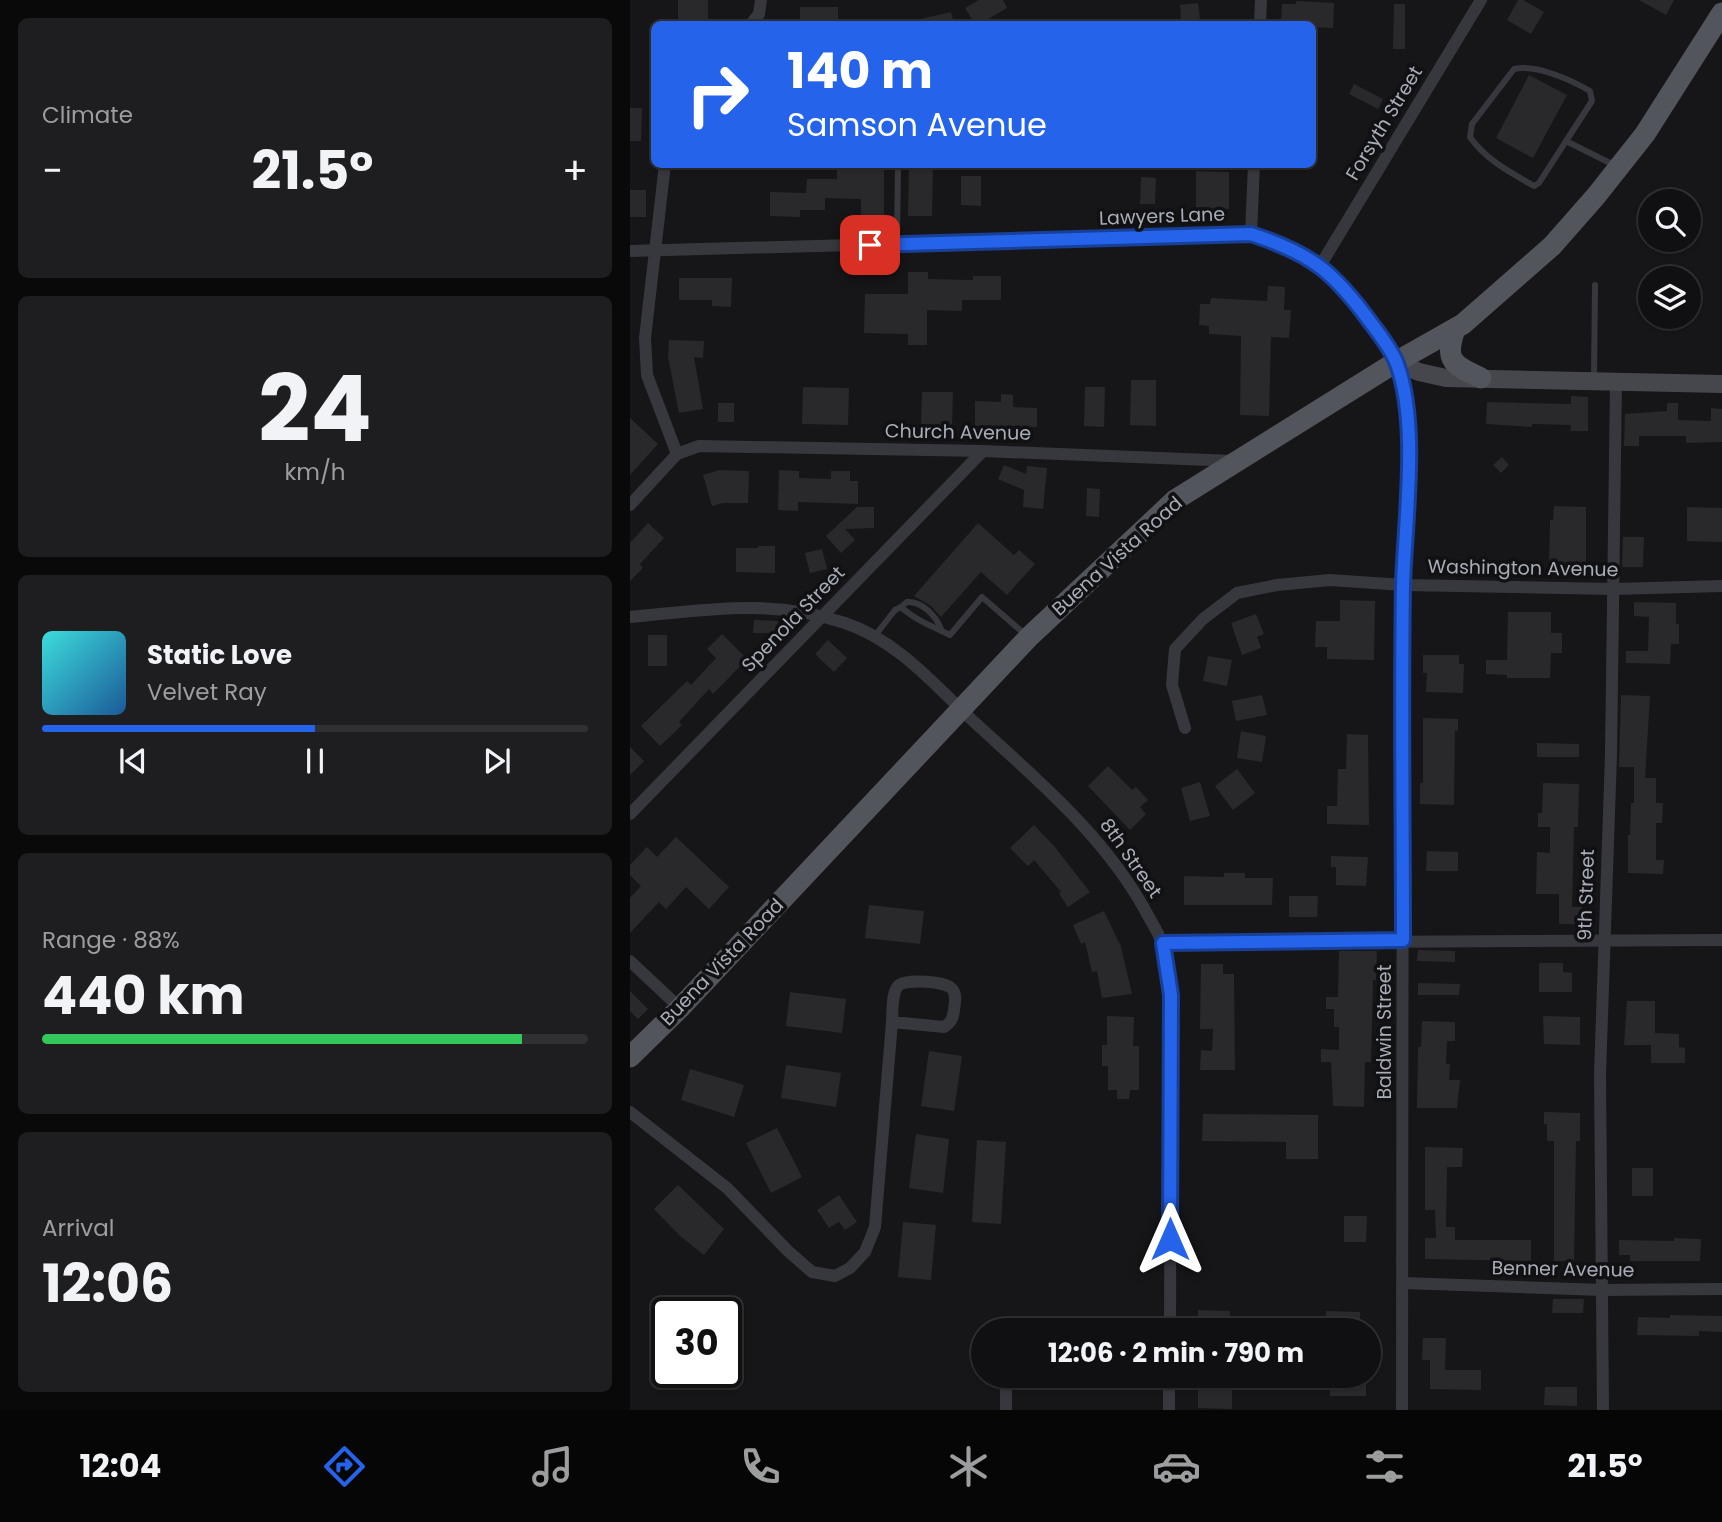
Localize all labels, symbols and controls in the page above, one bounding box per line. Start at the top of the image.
text: 140 m [787,37,933,105]
icon: right [672,49,763,140]
street label: Forsyth Street [1339,61,1429,185]
text: Climate [42,99,133,131]
text: Samson Avenue [787,102,1047,147]
text: 21.5° [252,134,373,207]
text: − [42,144,63,197]
text: + [562,144,588,197]
map controls [1638,189,1701,329]
button: search [1638,189,1701,252]
street label: Lawyers Lane [1098,200,1226,232]
pin [840,215,900,275]
icon: arrive [851,226,889,264]
button: layers [1638,266,1701,329]
text: 24 [258,345,372,473]
street label: Church Avenue [885,417,1031,447]
text: km/h [284,456,346,488]
street label: Buena Vista Road [1046,490,1188,622]
street label: Washington Avenue [1427,553,1619,583]
street label: Spenola Street [735,560,851,678]
text: Static Love [147,637,292,673]
text: Velvet Ray [147,676,267,708]
icon: previous [114,742,152,780]
icon: pause [296,742,334,780]
icon: next [478,742,516,780]
street label: 8th Street [1094,813,1168,903]
street label: 9th Street [1571,849,1601,941]
street label: Buena Vista Road [654,892,790,1032]
text: Range · 88% [42,924,180,956]
text: 440 km [42,959,245,1032]
street label: Baldwin Street [1371,964,1398,1100]
position arrow [1133,1202,1207,1276]
text: Arrival [42,1212,114,1244]
text: 12:06 [42,1247,173,1320]
street label: Benner Avenue [1491,1254,1635,1284]
speed limit sign: 30 [651,1297,742,1388]
text: 12:06 · 2 min · 790 m [1048,1335,1304,1371]
icon: directions [320,1442,369,1491]
icon: music [528,1442,577,1491]
icon: phone [736,1442,785,1491]
icon: climate [944,1442,993,1491]
icon: car [1152,1442,1201,1491]
icon: filters [1360,1442,1409,1491]
text: 12:04 [79,1443,161,1488]
text: 21.5° [1568,1443,1643,1488]

